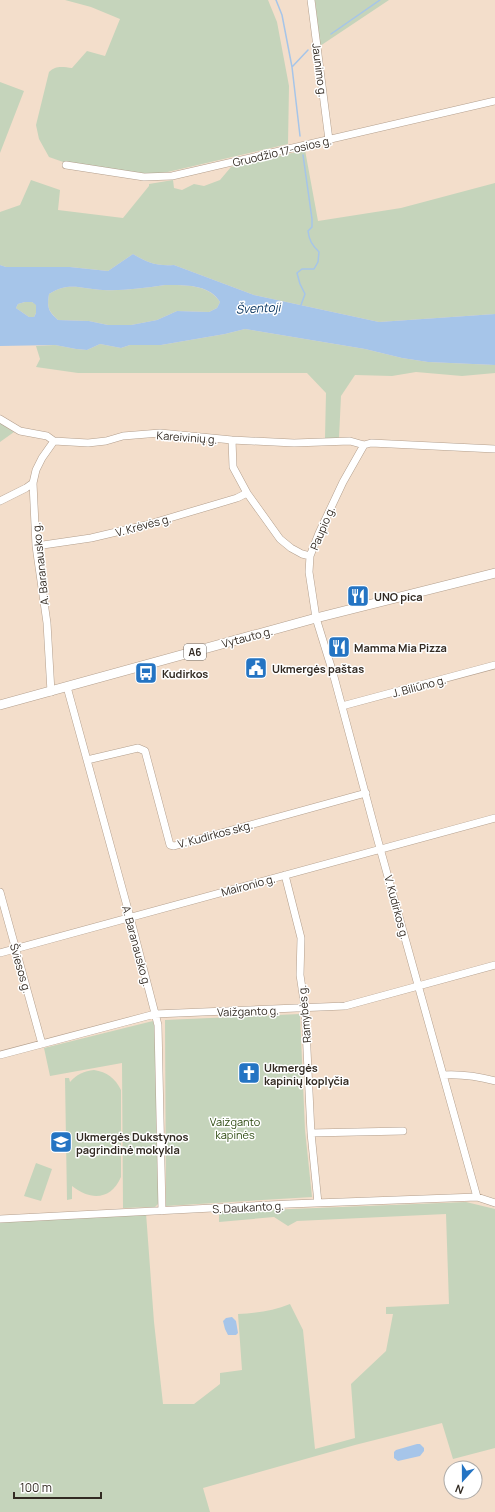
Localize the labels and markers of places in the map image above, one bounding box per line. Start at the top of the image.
restaurant icon: UNO pica [345,583,371,609]
place label: UNO pica [374,589,423,604]
restaurant icon: Mamma Mia Pizza [326,634,352,660]
place label: Mamma Mia Pizza [354,640,447,655]
public building icon: Ukmergės paštas [243,655,269,681]
bus stop icon: Kudirkos [133,660,159,686]
place label: Ukmergės paštas [272,661,364,676]
place label: Kudirkos [162,666,208,681]
church icon: Ukmergės kapinių koplyčia [236,1060,262,1086]
place label: Ukmergės kapinių koplyčia [264,1060,349,1088]
school or university icon: Ukmergės Dukstynos pagrindinė mokykla [48,1129,74,1155]
place label: Ukmergės Dukstynos pagrindinė mokykla [76,1129,189,1157]

